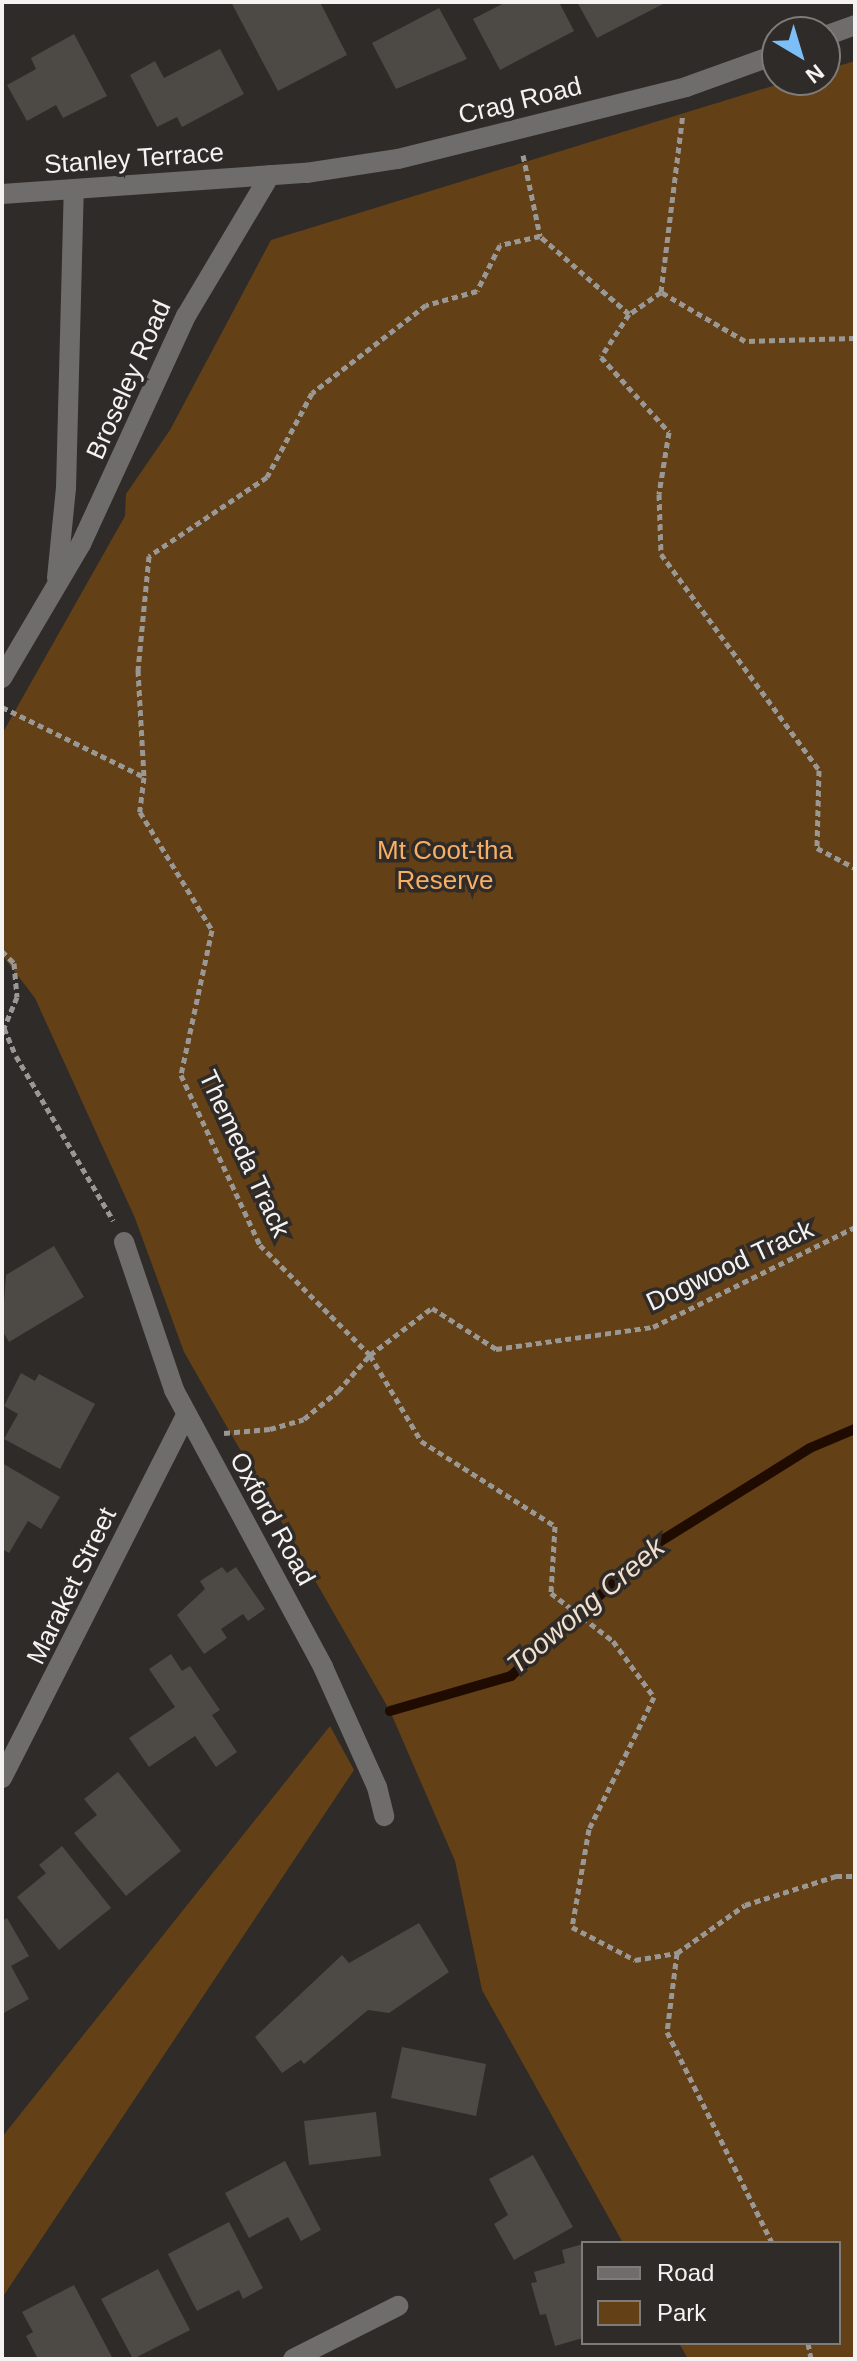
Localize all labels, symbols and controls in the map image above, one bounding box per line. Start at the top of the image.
north arrow [761,16,841,96]
text: N [801,59,829,88]
street label: Crag Road [455,71,585,131]
street label: Stanley Terrace [43,137,225,181]
street label: Broseley Road [80,296,178,464]
park label: Mt Coot-tha Reserve [377,835,513,896]
street label: Themeda Track [192,1065,296,1243]
street label: Dogwood Track [641,1214,819,1318]
street label: Oxford Road [223,1447,321,1591]
street label: Maraket Street [21,1503,123,1669]
water label: Toowong Creek [500,1530,672,1682]
legend [581,2241,841,2345]
text: Road [657,2259,714,2286]
text: Park [657,2299,706,2326]

